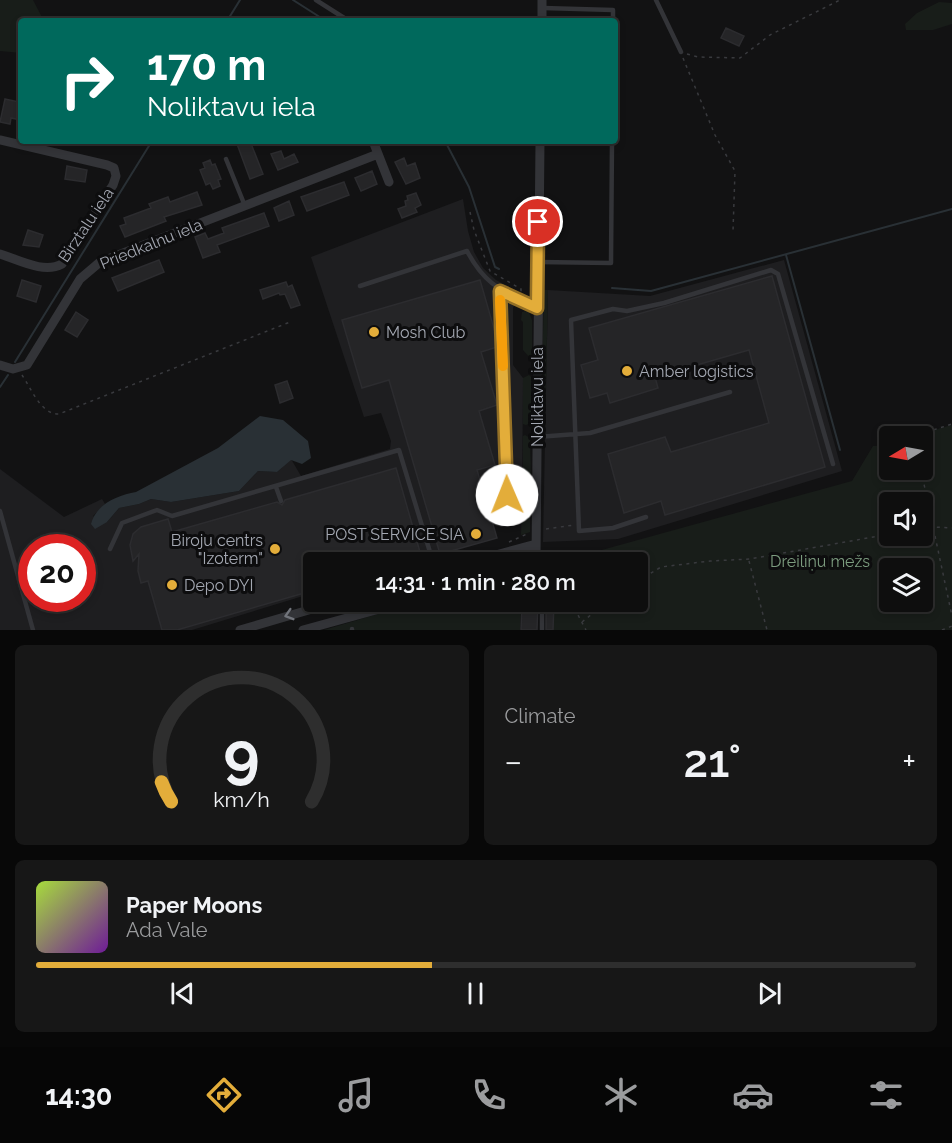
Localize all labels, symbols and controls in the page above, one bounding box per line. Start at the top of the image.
text: 170 m [147,41,266,90]
icon: right [48,42,126,120]
text: Noliktavu iela [147,91,316,122]
street label: Birztalu iela [54,184,118,266]
pin [512,196,563,247]
icon: arrive [521,205,554,238]
street label: Priedkalnu iela [97,215,205,273]
place label: Mosh Club [386,323,465,342]
marker: Mosh Club [367,325,381,339]
street label: Noliktavu iela [528,347,547,447]
place label: Amber logistics [639,362,754,381]
marker: Amber logistics [620,364,634,378]
north arrow [879,426,933,480]
map controls [879,426,933,612]
position arrow [475,463,539,527]
button: sound [879,492,933,546]
place label: POST SERVICE SIA [325,525,464,544]
marker: POST SERVICE SIA [469,527,483,541]
place label: Biroju centrs "Izoterm" [171,531,263,568]
speed limit sign: 20 [18,534,96,612]
marker: Biroju centrs "Izoterm" [268,542,282,556]
park label: Dreiliņu mežs [770,552,870,571]
button: layers [879,558,933,612]
text: 14:31 · 1 min · 280 m [375,569,576,595]
place label: Depo DYI [184,576,253,595]
marker: Depo DYI [165,578,179,592]
one-way arrow [284,608,294,620]
text: Climate [505,704,576,728]
text: 9 [223,717,260,791]
text: 21° [684,735,741,788]
text: − [505,742,522,781]
text: + [902,742,916,781]
text: km/h [213,787,270,812]
text: Paper Moons [126,892,262,918]
text: Ada Vale [126,918,208,942]
icon: previous [166,977,199,1010]
icon: pause [459,977,492,1010]
icon: next [753,977,786,1010]
icon: directions [203,1074,245,1116]
icon: music [335,1074,377,1116]
icon: phone [468,1074,510,1116]
icon: climate [600,1074,642,1116]
icon: car [732,1074,774,1116]
icon: filters [865,1074,907,1116]
text: 14:30 [45,1080,112,1111]

